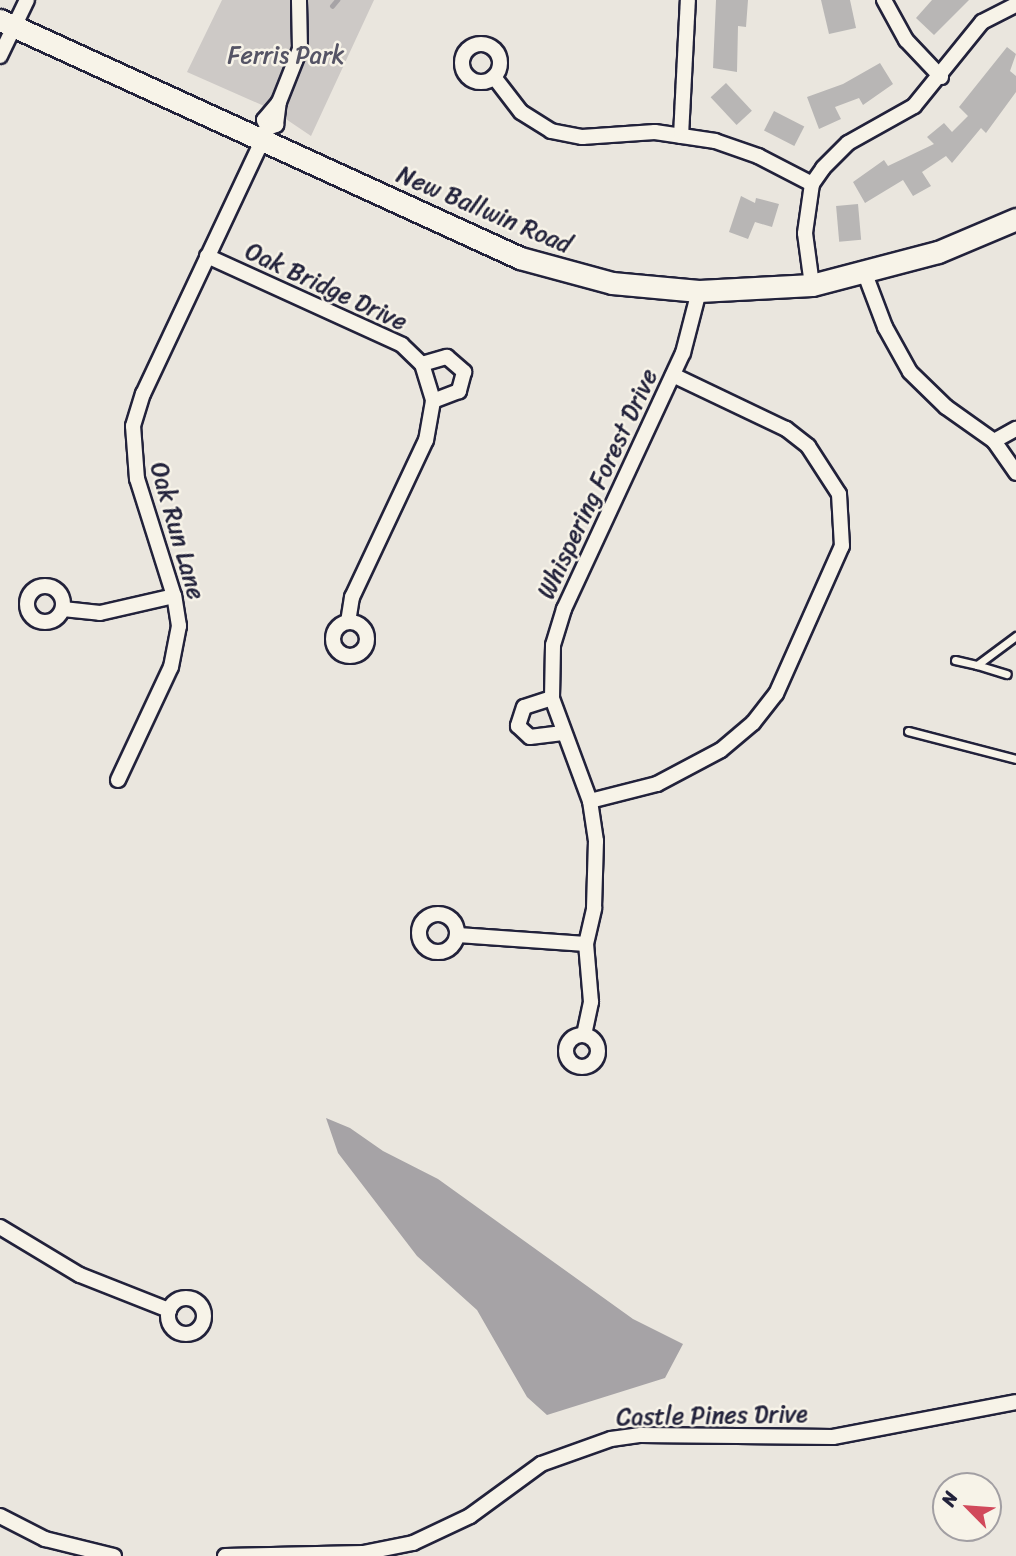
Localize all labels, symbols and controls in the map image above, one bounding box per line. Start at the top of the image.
park label: Ferris Park [228,42,344,70]
street label: New Ballwin Road [393,160,575,260]
street label: Oak Bridge Drive [240,237,412,337]
street label: Whispering Forest Drive [532,365,664,603]
street label: Oak Run Lane [144,459,210,603]
street label: Castle Pines Drive [616,1400,808,1432]
north arrow [932,1472,1002,1542]
text: N [932,1486,967,1512]

